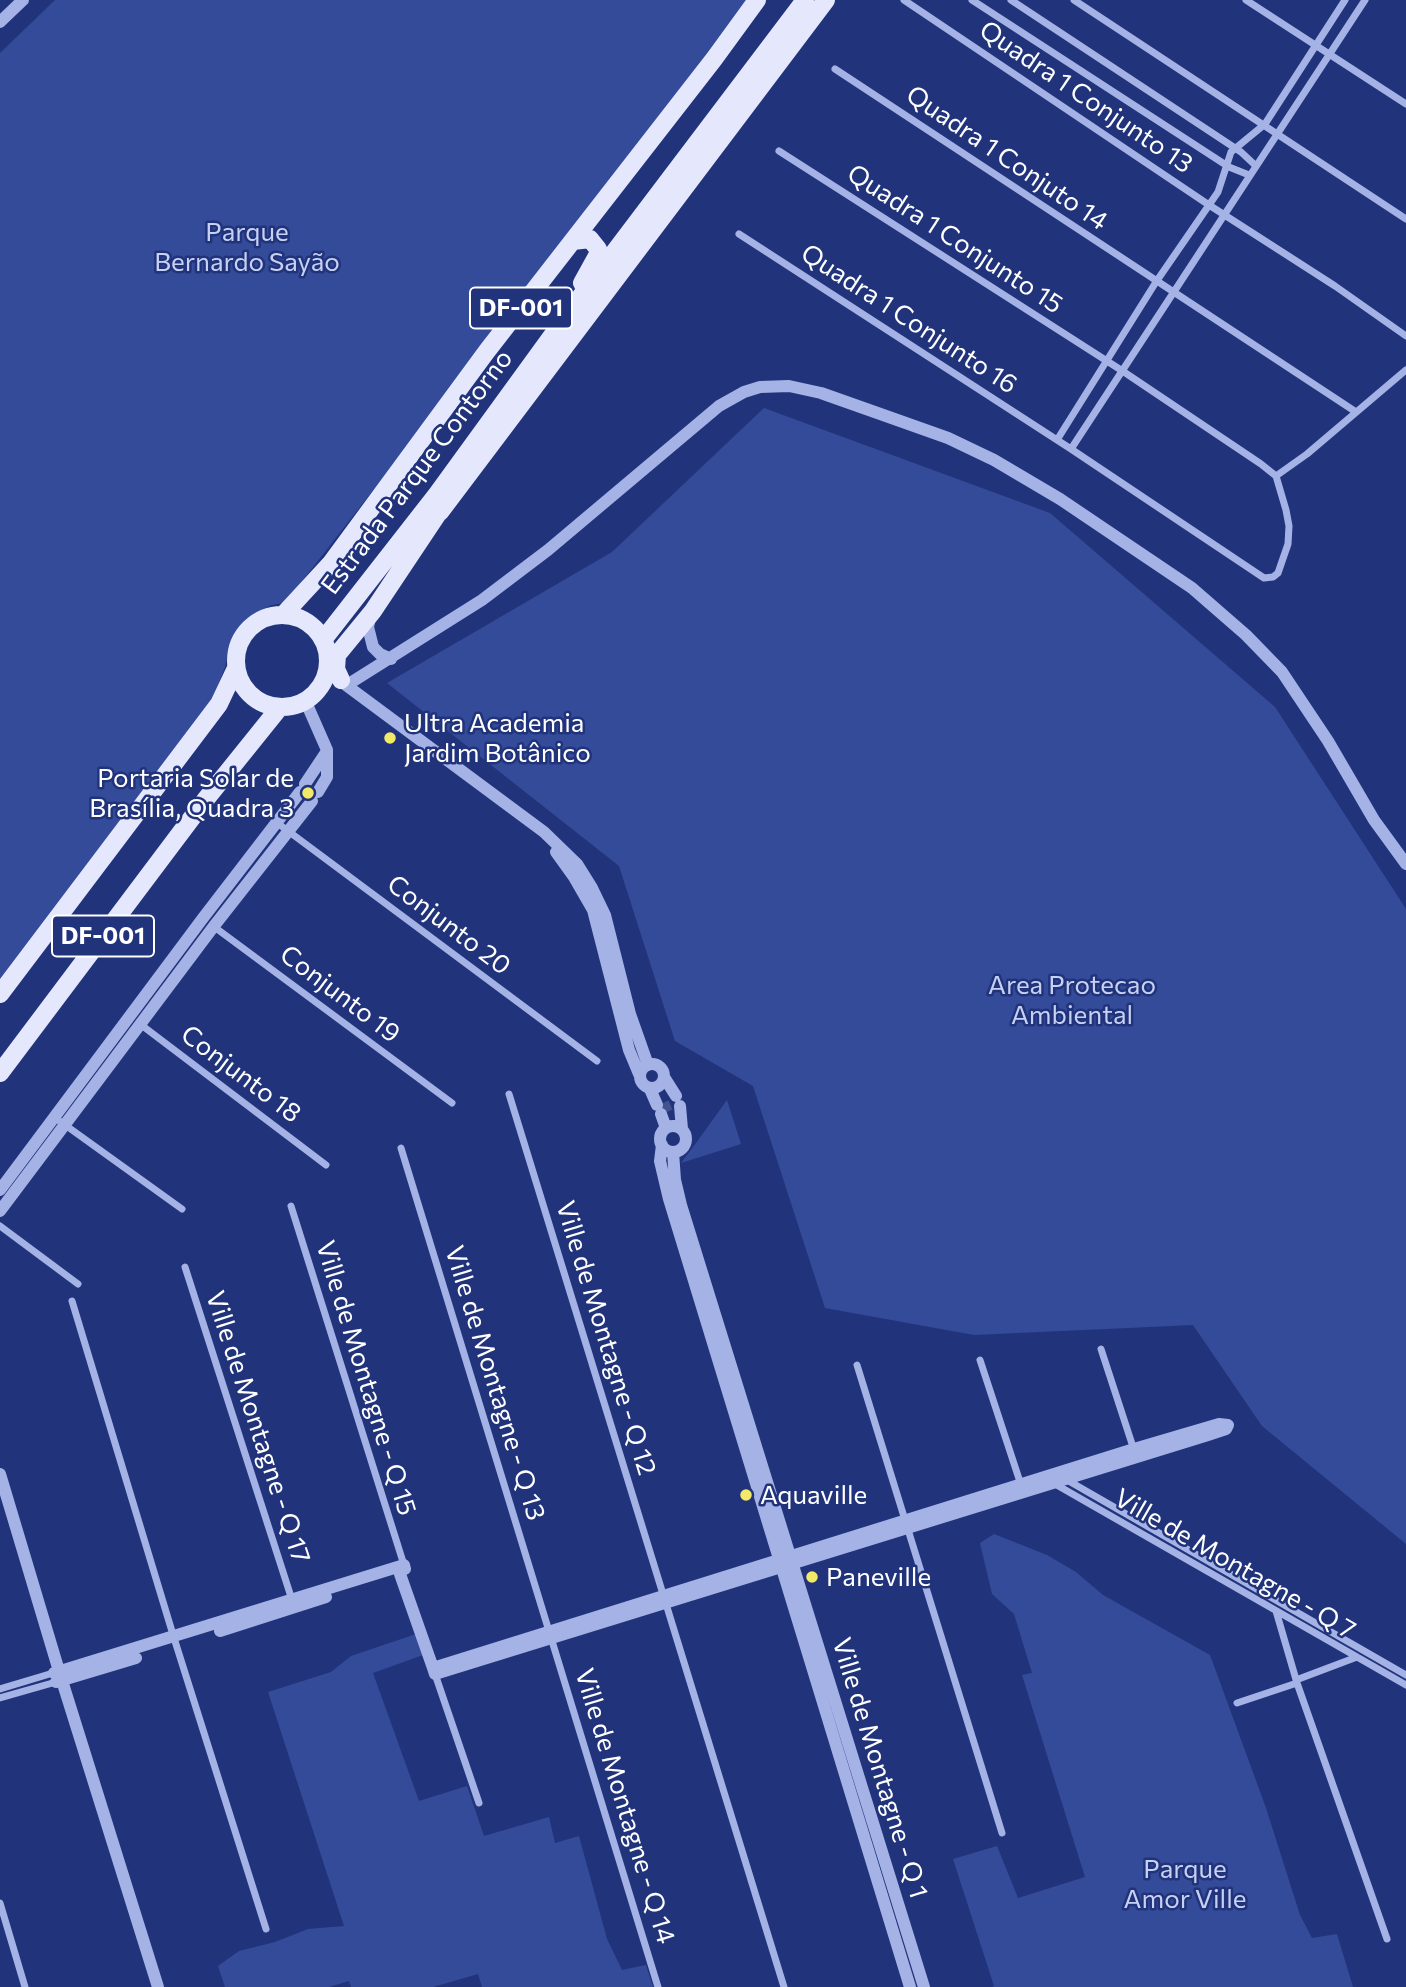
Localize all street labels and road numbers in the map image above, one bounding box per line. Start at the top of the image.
street label: Quadra 1 Conjunto 13 [973,14,1199,180]
street label: Quadra 1 Conjuto 14 [900,79,1114,237]
street label: Quadra 1 Conjunto 15 [841,158,1069,320]
street label: Quadra 1 Conjunto 16 [795,237,1023,401]
road number: DF-001 [470,288,572,328]
street label: Estrada Parque Contorno [315,343,519,601]
street label: Conjunto 20 [381,868,517,982]
road number: DF-001 [52,916,154,956]
street label: Conjunto 19 [274,939,406,1049]
street label: Conjunto 18 [175,1019,307,1129]
street label: Ville de Montagne - Q 12 [549,1197,663,1479]
street label: Ville de Montagne - Q 15 [309,1237,423,1519]
street label: Ville de Montagne - Q 13 [438,1242,552,1524]
street label: Ville de Montagne - Q 17 [199,1287,317,1567]
street label: Ville de Montagne - Q 7 [1109,1482,1361,1646]
street label: Ville de Montagne - Q 1 [826,1634,934,1902]
street label: Ville de Montagne - Q 14 [568,1665,682,1947]

